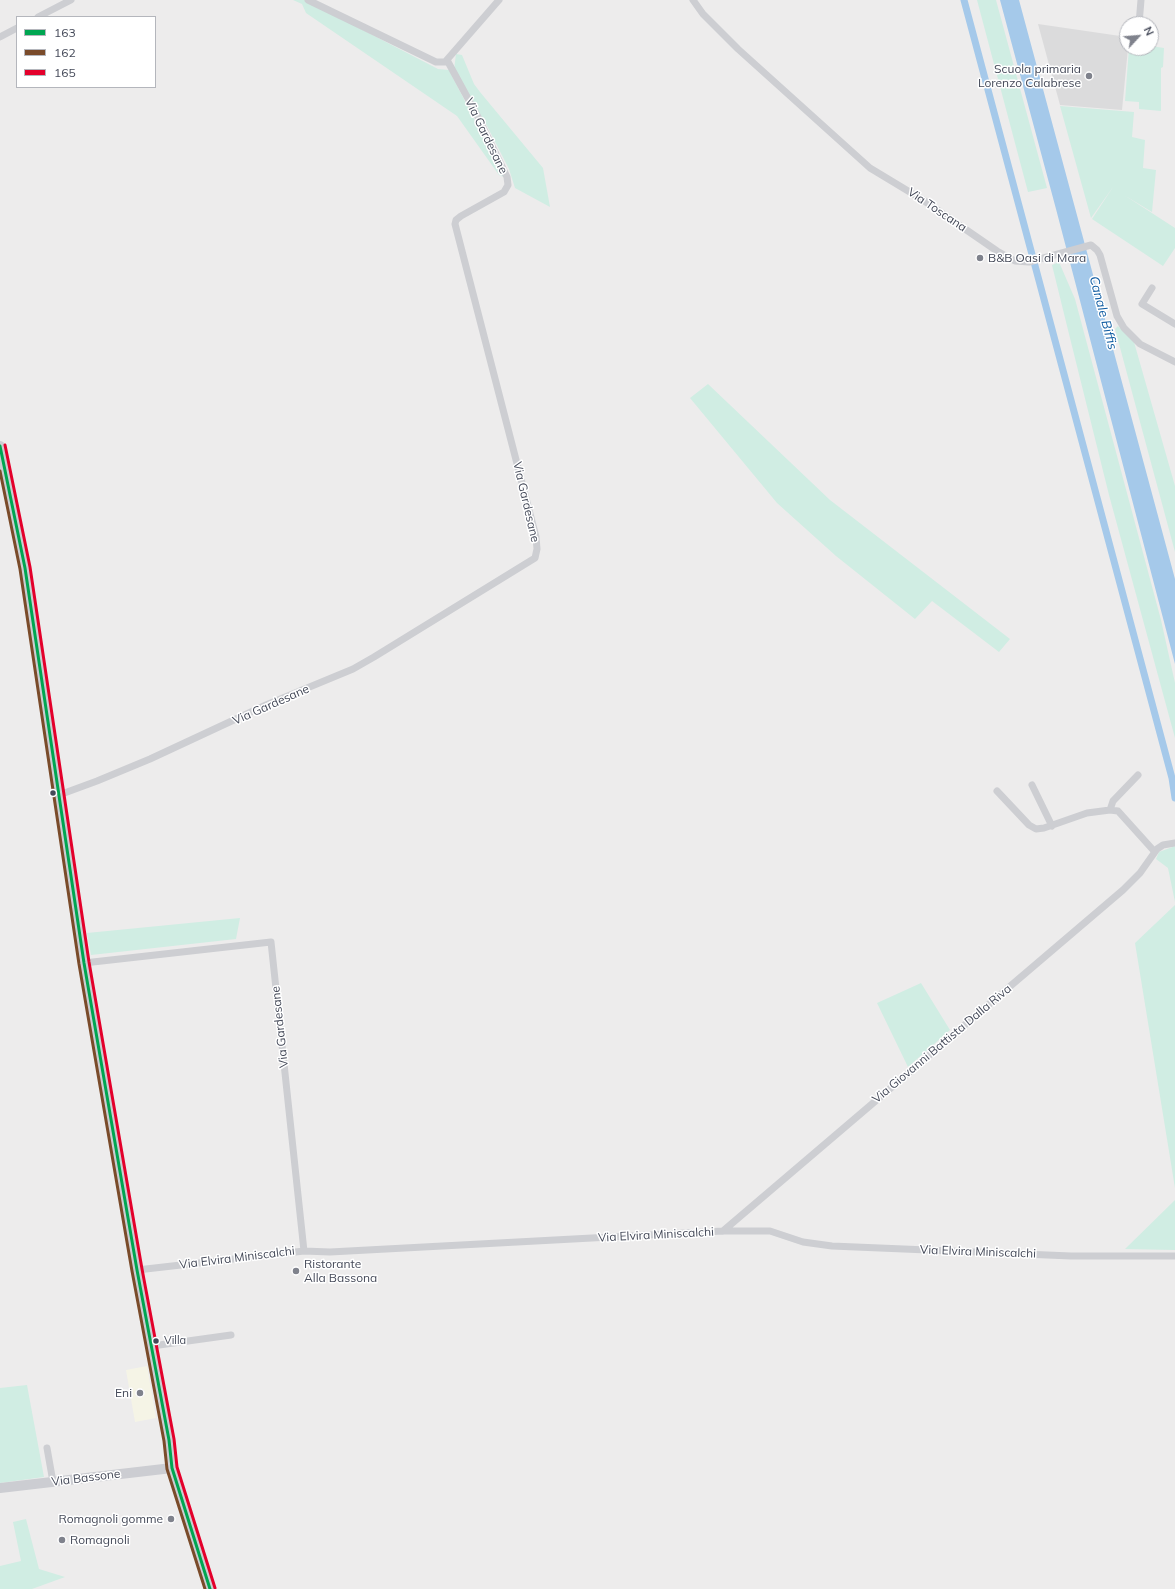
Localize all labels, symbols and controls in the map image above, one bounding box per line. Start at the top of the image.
legend [16,16,156,88]
north arrow [1119,16,1159,56]
text: N [1141,24,1157,38]
text: 163 [54,25,76,40]
text: 162 [54,45,76,60]
place label: Scuola primaria Lorenzo Calabrese [978,62,1081,90]
text: 165 [54,65,76,80]
marker: Scuola primaria Lorenzo Calabrese [1084,71,1094,81]
street label: Via Gardesane [461,96,511,176]
street label: Via Toscana [905,185,969,235]
place label: B&B Oasi di Mara [988,251,1086,265]
marker: B&B Oasi di Mara [975,253,985,263]
water label: Canale Biffis [1086,275,1120,351]
street label: Via Gardesane [510,460,542,544]
street label: Via Gardesane [230,682,312,728]
unlabelled marker [48,788,58,798]
street label: Via Giovanni Battista Dalla Riva [870,982,1014,1106]
street label: Via Gardesane [269,985,291,1069]
street label: Via Elvira Miniscalchi [598,1225,714,1245]
street label: Via Elvira Miniscalchi [920,1243,1036,1261]
street label: Via Elvira Miniscalchi [179,1244,295,1272]
place label: Ristorante Alla Bassona [304,1257,377,1285]
marker: Ristorante Alla Bassona [291,1266,301,1276]
place label: Villa [164,1334,186,1348]
marker: Villa [151,1336,161,1346]
place label: Eni [115,1386,132,1400]
marker: Eni [135,1388,145,1398]
street label: Via Bassone [51,1467,121,1489]
place label: Romagnoli gomme [59,1512,163,1526]
marker: Romagnoli gomme [166,1514,176,1524]
place label: Romagnoli [70,1533,130,1547]
marker: Romagnoli [57,1535,67,1545]

